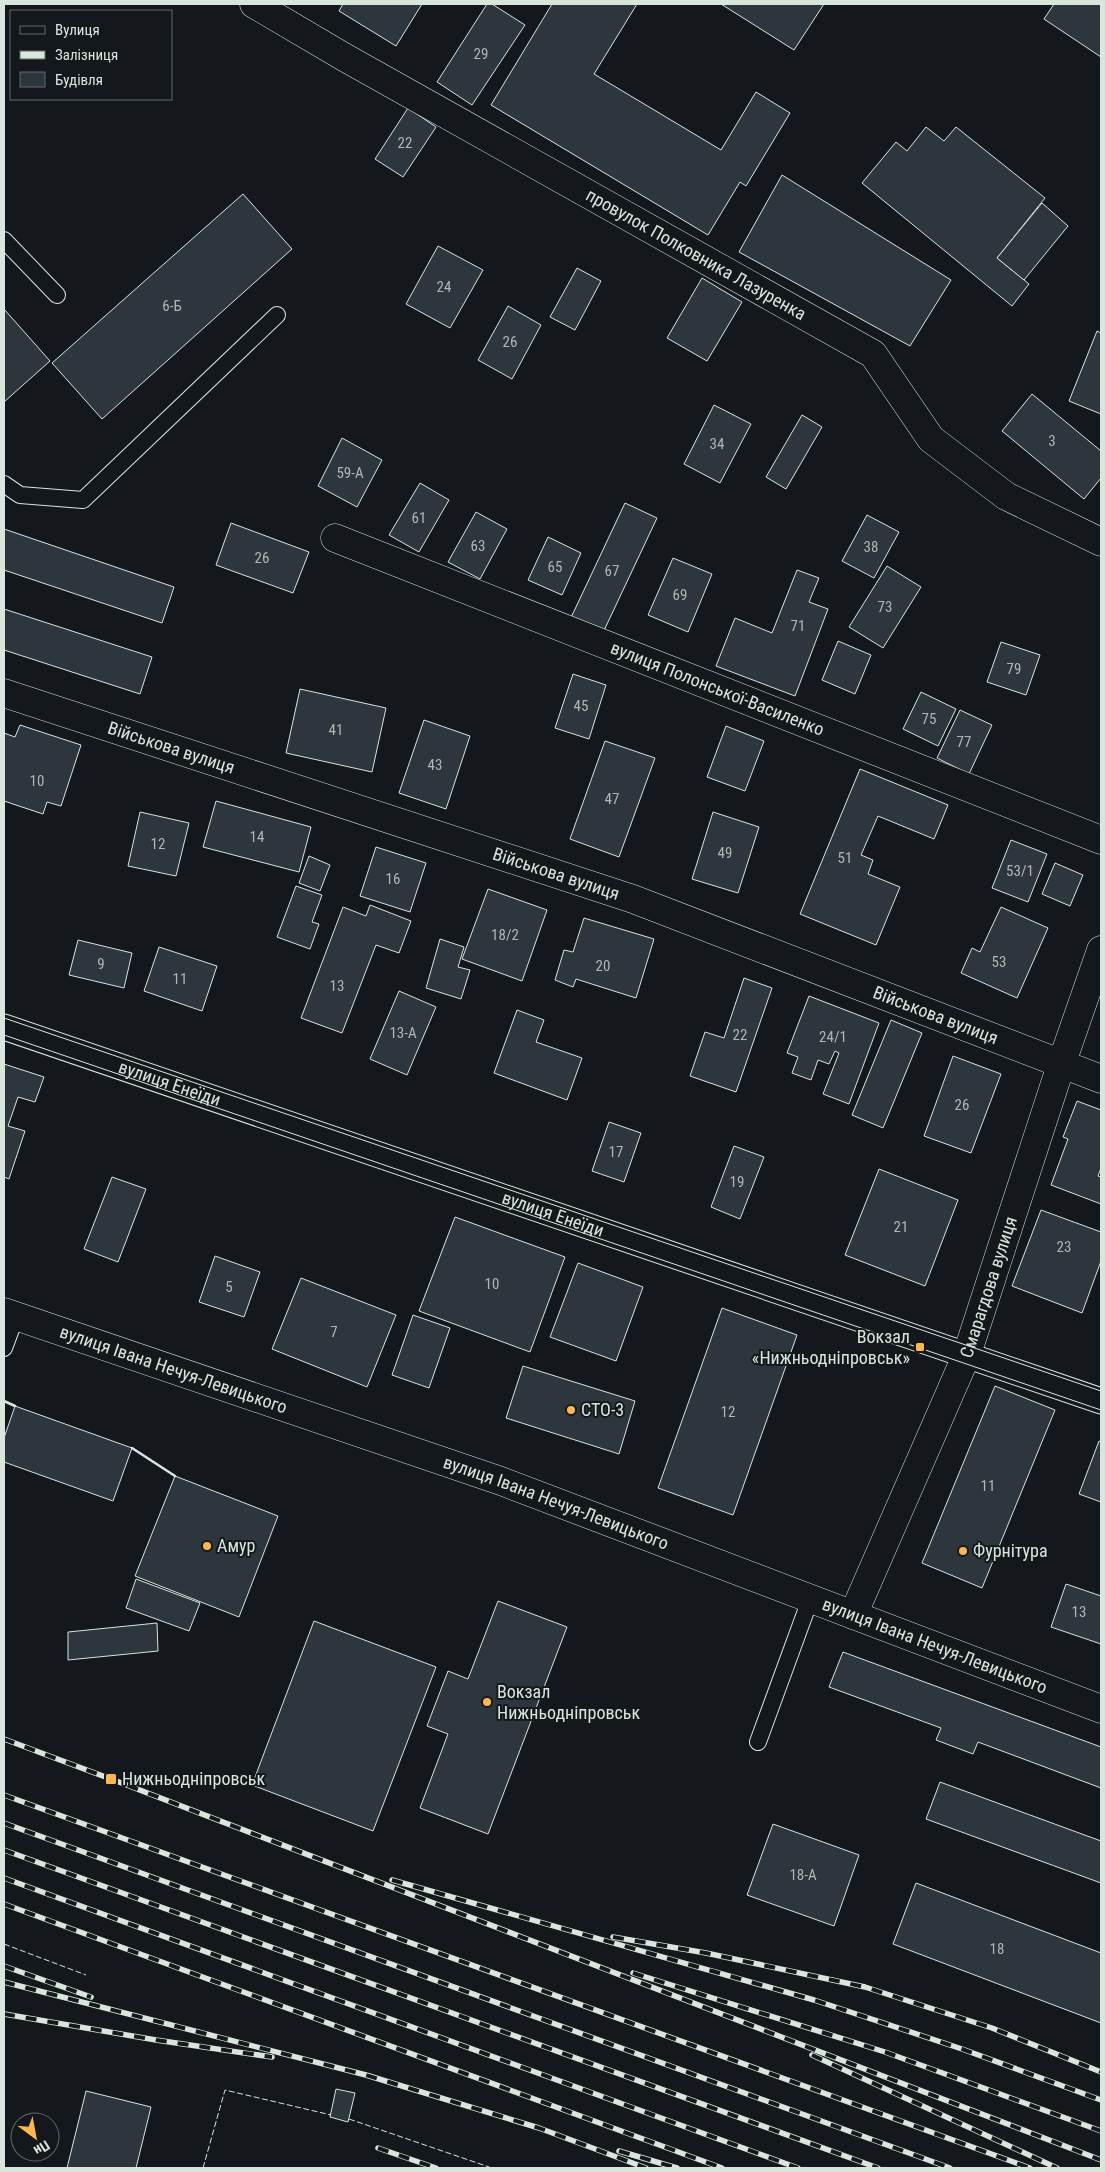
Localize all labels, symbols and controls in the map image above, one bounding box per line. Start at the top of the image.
legend [10,10,172,100]
text: Вулиця [55,21,100,39]
house number: 29 [474,45,488,63]
text: Залізниця [55,46,118,64]
text: Будівля [55,71,103,89]
house number: 22 [398,134,412,152]
street label: провулок Полковника Лазуренка [582,184,810,324]
house number: 24 [437,278,451,296]
house number: 6-Б [162,297,182,315]
house number: 26 [503,333,517,351]
house number: 3 [1048,432,1056,450]
house number: 34 [710,435,724,453]
house number: 59-А [336,464,364,482]
house number: 61 [412,509,426,527]
house number: 63 [471,537,485,555]
house number: 38 [864,538,878,556]
house number: 26 [255,549,269,567]
house number: 65 [548,558,562,576]
house number: 67 [605,562,619,580]
house number: 69 [673,586,687,604]
house number: 73 [878,598,892,616]
house number: 71 [791,617,805,635]
street label: вулиця Полонської-Василенко [608,637,827,740]
house number: 79 [1007,660,1021,678]
house number: 45 [574,697,588,715]
house number: 75 [922,710,936,728]
street label: Військова вулиця [105,717,237,778]
house number: 41 [329,721,343,739]
house number: 77 [957,733,971,751]
house number: 43 [428,756,442,774]
house number: 10 [30,772,44,790]
house number: 47 [605,790,619,808]
house number: 14 [250,828,264,846]
house number: 12 [151,835,165,853]
street label: Військова вулиця [490,843,622,904]
house number: 49 [718,844,732,862]
house number: 51 [838,849,852,867]
house number: 53/1 [1006,862,1034,880]
house number: 16 [386,870,400,888]
house number: 18/2 [491,926,519,944]
house number: 53 [992,953,1006,971]
house number: 9 [97,955,105,973]
house number: 20 [596,957,610,975]
house number: 11 [173,970,187,988]
house number: 13 [330,977,344,995]
street label: Військова вулиця [870,981,1001,1048]
house number: 13-А [389,1024,417,1042]
house number: 22 [733,1026,747,1044]
house number: 24/1 [819,1028,847,1046]
street label: вулиця Енеїди [116,1056,224,1110]
house number: 26 [955,1096,969,1114]
house number: 17 [609,1143,623,1161]
house number: 19 [730,1173,744,1191]
street label: вулиця Енеїди [499,1187,607,1241]
street label: Смарагдова вулиця [955,1214,1021,1360]
house number: 21 [894,1218,908,1236]
house number: 23 [1057,1238,1071,1256]
house number: 10 [485,1275,499,1293]
house number: 5 [225,1278,233,1296]
street label: вулиця Івана Нечуя-Левицького [57,1321,290,1418]
house number: 7 [330,1323,338,1341]
place label: Вокзал «Нижньодніпровськ» [752,1326,910,1368]
marker: Вокзал «Нижньодніпровськ» [914,1341,926,1353]
place label: СТО-3 [581,1399,624,1420]
house number: 12 [721,1403,735,1421]
marker: СТО-3 [565,1404,577,1416]
street label: вулиця Івана Нечуя-Левицького [441,1451,672,1554]
house number: 11 [981,1477,995,1495]
place label: Амур [217,1535,256,1556]
marker: Амур [201,1540,213,1552]
place label: Фурнітура [973,1540,1048,1561]
marker: Фурнітура [957,1545,969,1557]
street label: вулиця Івана Нечуя-Левицького [820,1593,1050,1698]
house number: 13 [1072,1603,1086,1621]
place label: Вокзал Нижньодніпровськ [497,1681,640,1723]
marker: Вокзал Нижньодніпровськ [481,1696,493,1708]
place label: Нижньодніпровськ [122,1768,265,1789]
marker: Нижньодніпровськ [104,1772,118,1786]
house number: 18-А [789,1866,817,1884]
house number: 18 [990,1940,1004,1958]
north arrow [10,2112,60,2162]
text: Пн [31,2137,53,2159]

